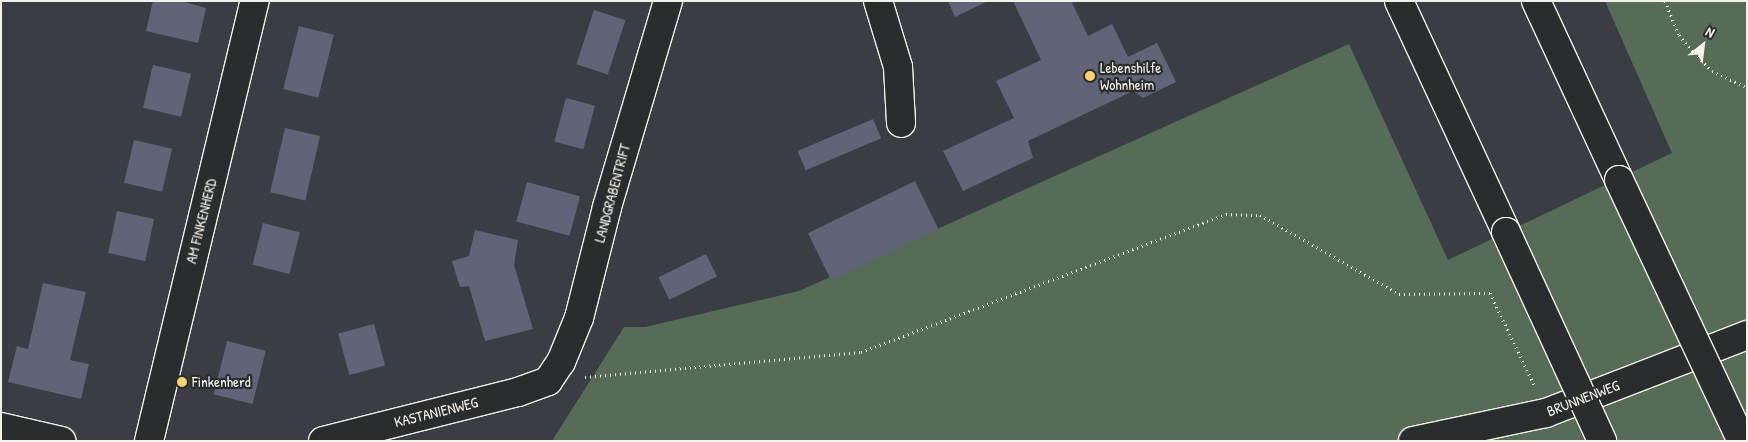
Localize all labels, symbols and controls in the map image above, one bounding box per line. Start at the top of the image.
north arrow [1678,20,1728,70]
text: N [1703,21,1718,42]
place label: Lebenshilfe Wohnheim [1100,58,1161,93]
marker: Lebenshilfe Wohnheim [1084,70,1096,82]
street label: LANDGRABENTRIFT [590,142,634,244]
street label: AM FINKENHERD [182,177,220,265]
place label: Finkenherd [192,373,251,391]
marker: Finkenherd [176,376,188,388]
street label: BRUNNENWEG [1544,376,1622,420]
street label: KASTANIENWEG [392,393,480,431]

